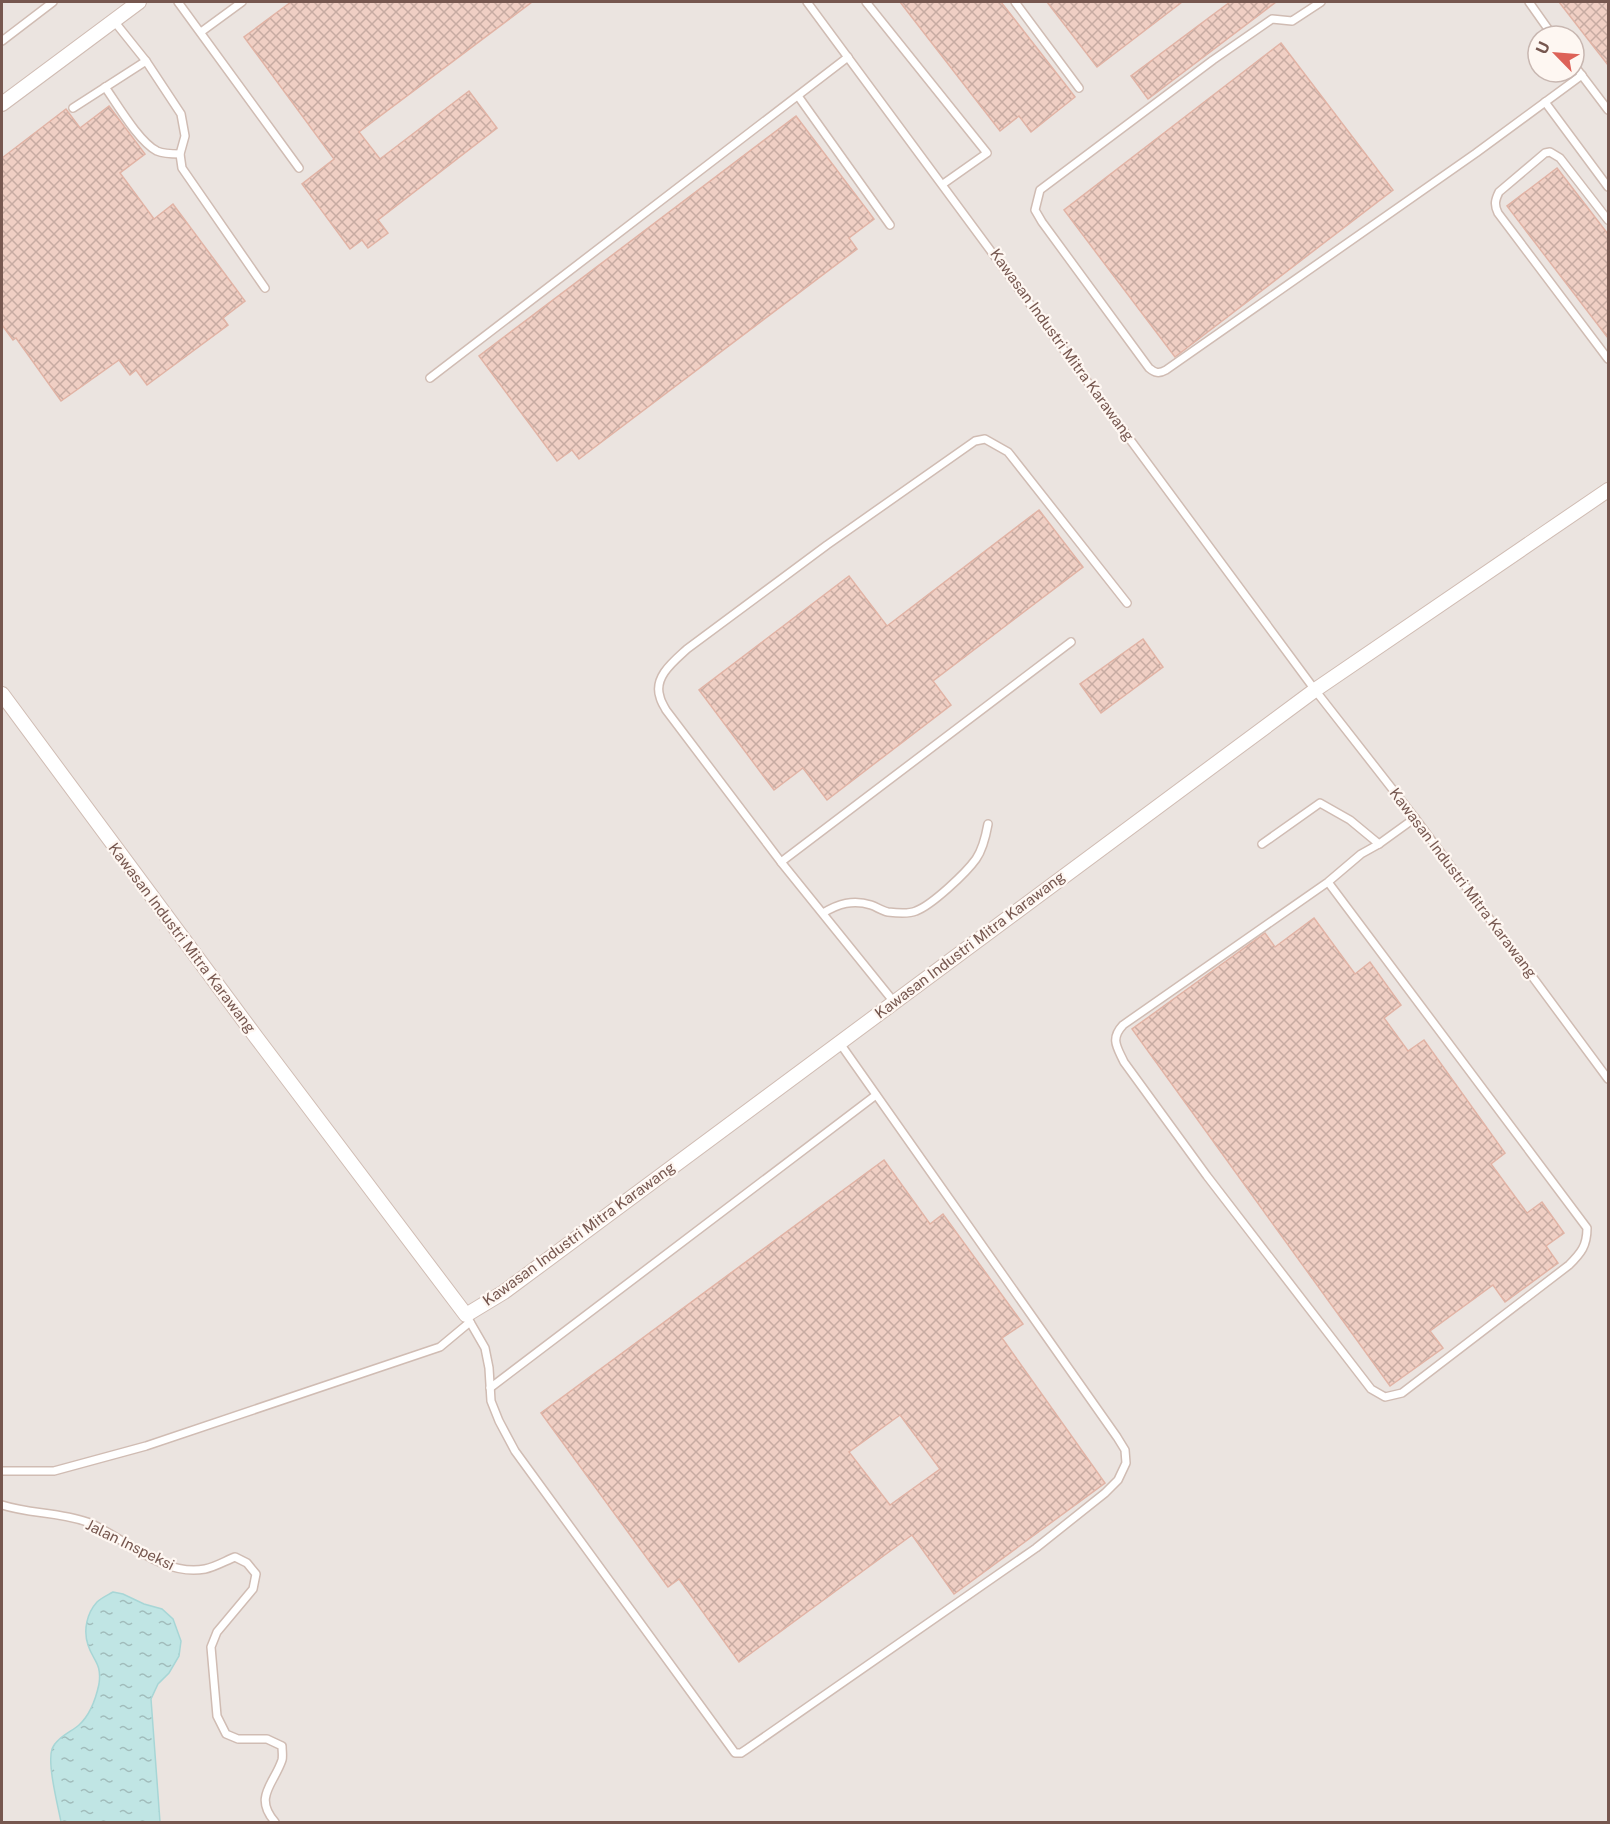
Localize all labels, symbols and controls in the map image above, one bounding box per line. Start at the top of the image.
north arrow [1526,24,1586,84]
text: U [1532,39,1554,57]
street label: Kawasan Industri Mitra Karawang [987,245,1138,444]
street label: Kawasan Industri Mitra Karawang [1386,784,1540,981]
street label: Kawasan Industri Mitra Karawang [105,839,259,1036]
street label: Kawasan Industri Mitra Karawang [871,868,1068,1022]
street label: Kawasan Industri Mitra Karawang [479,1158,678,1309]
street label: Jalan Inspeksi [83,1516,177,1573]

